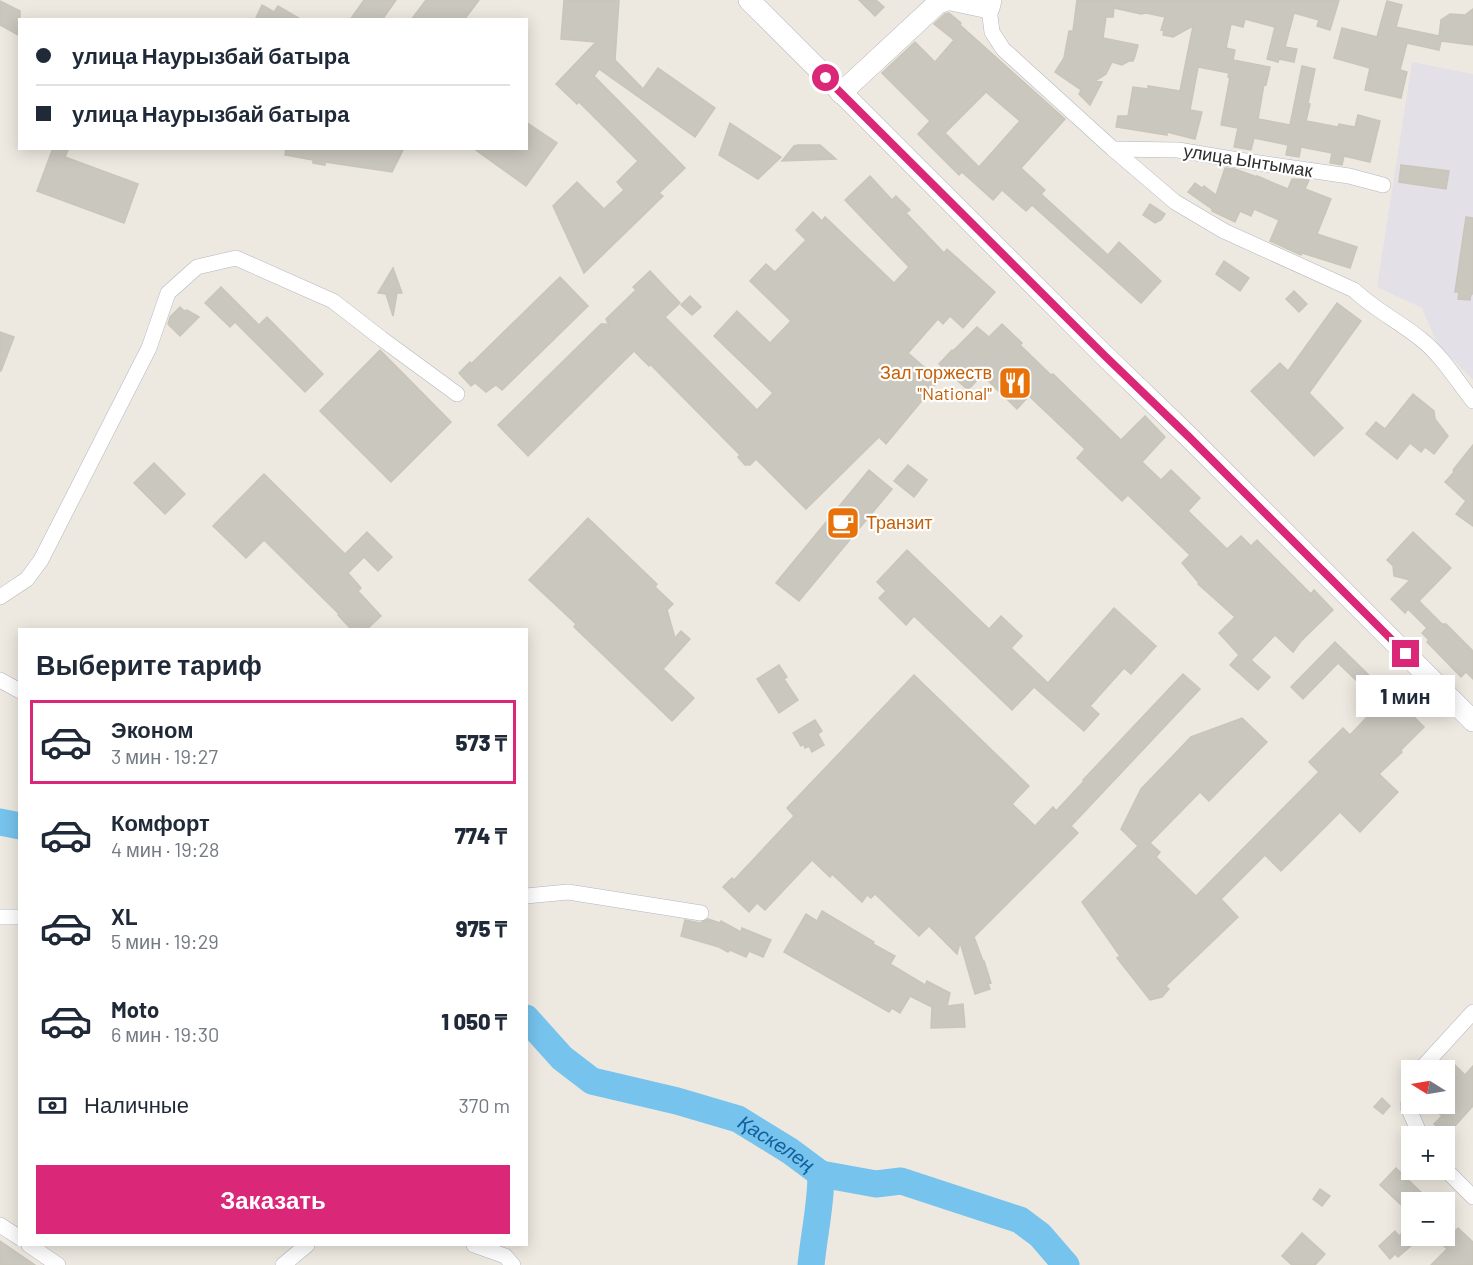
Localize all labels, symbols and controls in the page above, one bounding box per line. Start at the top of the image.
text: улица Наурызбай батыра [72,42,349,68]
route start [812,64,839,91]
text: улица Наурызбай батыра [72,100,349,126]
street label: улица Ынтымак [1182,139,1314,181]
place label: Зал торжеств "National" [880,361,992,404]
restaurant icon: Зал торжеств "National" [997,365,1033,401]
cafe icon: Транзит [825,505,861,541]
place label: Транзит [866,511,933,533]
route end [1392,640,1419,667]
text: Выберите тариф [36,648,262,680]
callout: 1 мин [1356,675,1456,717]
text: 1 мин [1380,684,1431,708]
icon: car [39,715,93,769]
text: Эконом [111,716,194,742]
text: 573 ₸ [455,729,507,755]
text: 3 мин · 19:27 [111,744,218,768]
icon: car [39,808,93,862]
text: Комфорт [111,809,210,835]
text: 774 ₸ [455,822,507,848]
text: 4 мин · 19:28 [111,837,220,861]
icon: car [39,901,93,955]
text: XL [111,903,137,929]
text: 975 ₸ [456,915,507,941]
text: 5 мин · 19:29 [111,929,219,953]
icon: car [39,994,93,1048]
text: Moto [111,996,159,1022]
text: 1 050 ₸ [441,1008,507,1034]
text: 6 мин · 19:30 [111,1022,219,1046]
north arrow [1401,1060,1455,1114]
map controls [1401,1060,1455,1246]
icon: cash [36,1089,69,1122]
text: Наличные [84,1091,189,1117]
text: 370 m [458,1093,510,1117]
water label: Қаскелең [734,1109,820,1176]
button: + [1401,1126,1455,1180]
button: Заказать [36,1165,510,1234]
button: − [1401,1192,1455,1246]

